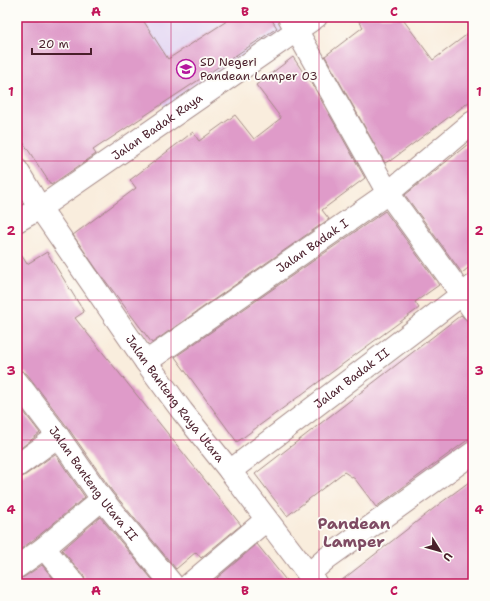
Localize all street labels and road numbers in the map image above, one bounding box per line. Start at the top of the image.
street label: Jalan Badak Raya [109,90,206,164]
street label: Jalan Badak I [273,215,352,276]
street label: Jalan Banteng Raya Utara [122,332,228,466]
street label: Jalan Badak II [311,344,393,412]
street label: Jalan Banteng Utara II [45,423,141,544]

